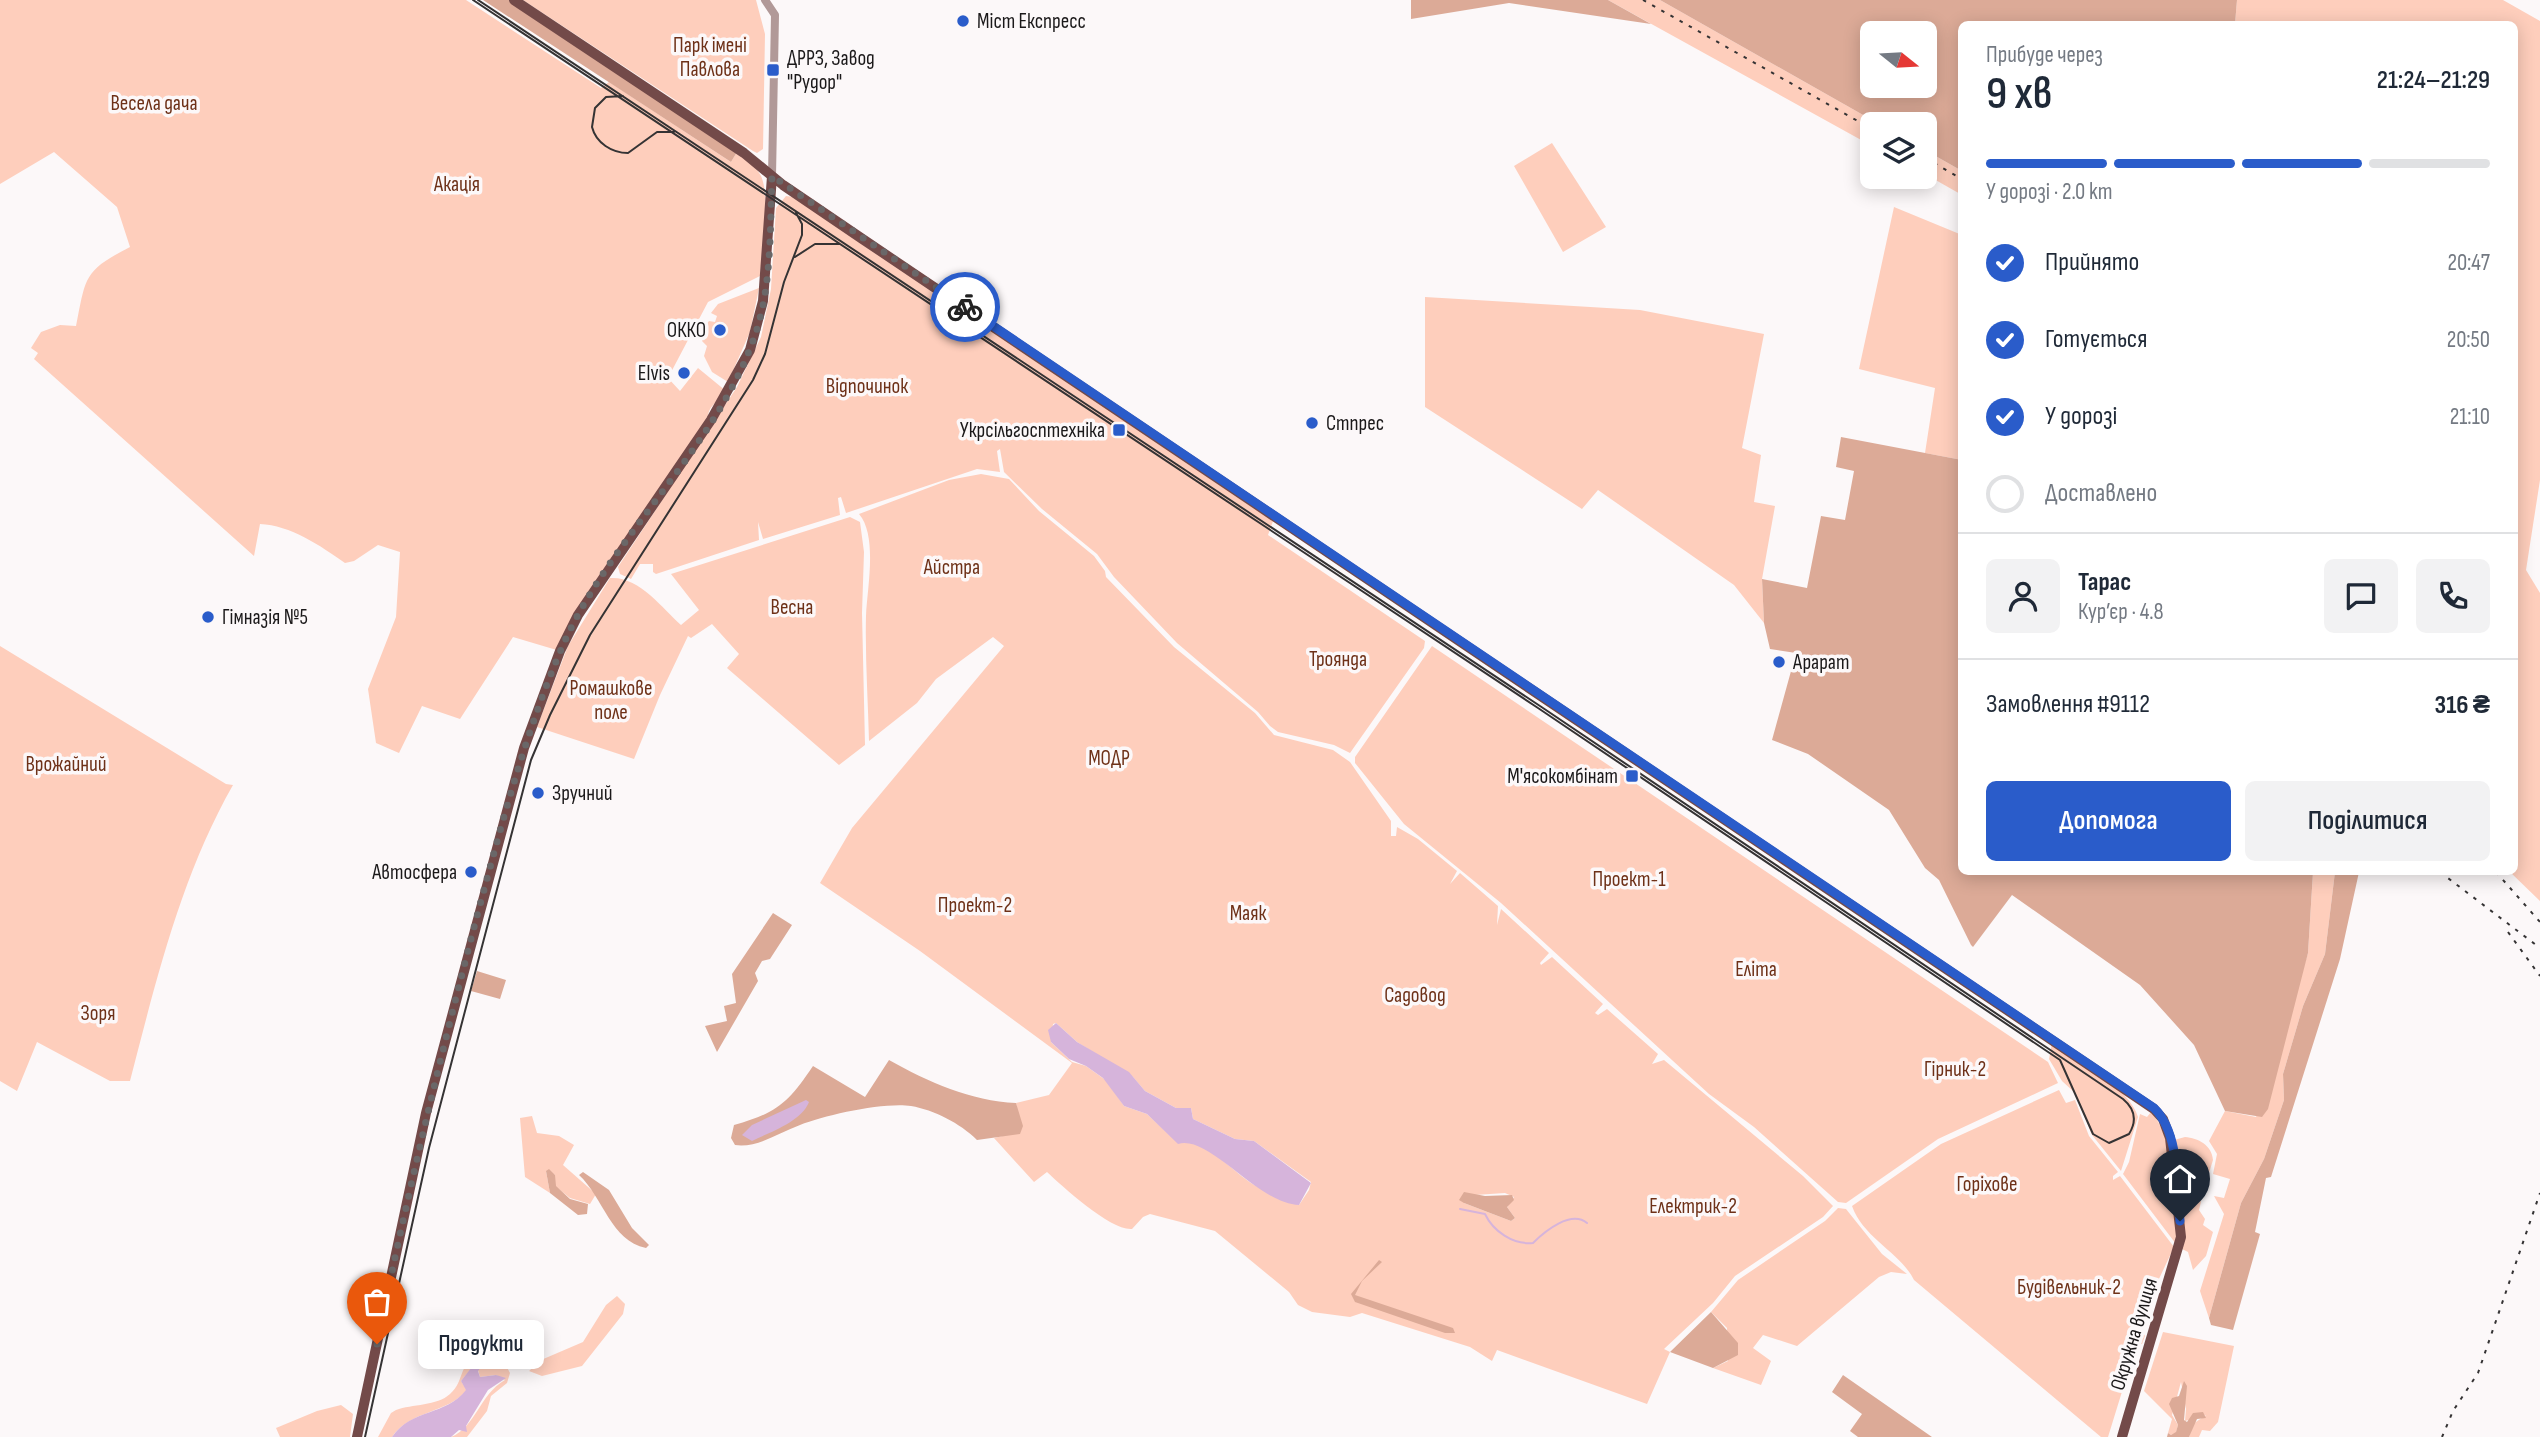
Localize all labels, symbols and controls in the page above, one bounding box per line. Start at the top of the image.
place label: Міст Експресс [977,9,1086,34]
marker: Міст Експресс [955,13,971,29]
north arrow [1860,21,1937,98]
map controls [1860,21,1937,189]
park label: Парк імені Павлова [673,33,747,82]
text: Прибуде через [1986,41,2103,69]
place label: ДРРЗ, Завод "Рудор" [787,46,875,95]
marker: ДРРЗ, Завод "Рудор" [765,62,781,78]
text: 21:24–21:29 [2377,65,2490,96]
text: 9 хв [1986,67,2052,122]
park label: Весела дача [111,91,197,116]
button: layers [1860,112,1937,189]
park label: Акація [433,172,480,197]
text: У дорозі · 2.0 km [1986,178,2113,206]
icon: check [1986,244,2024,282]
text: Прийнято [2045,247,2139,278]
text: 20:47 [2448,249,2490,277]
courier [930,272,1000,342]
icon: bike [946,288,984,326]
place label: ОККО [667,318,706,343]
icon: check [1986,321,2024,359]
marker: ОККО [712,322,728,338]
text: Готується [2045,324,2147,355]
text: 20:50 [2447,326,2490,354]
place label: Elvis [638,361,670,386]
marker: Elvis [676,365,692,381]
park label: Відпочинок [826,374,908,399]
icon: check [1986,398,2024,436]
text: У дорозі [2045,401,2117,432]
text: 21:10 [2450,403,2490,431]
place label: Стпрес [1326,411,1384,436]
marker: Стпрес [1304,415,1320,431]
place label: Укрсільгосптехніка [960,418,1105,443]
marker: Укрсільгосптехніка [1111,422,1127,438]
text: Доставлено [2045,478,2157,509]
park label: Айстра [923,555,980,580]
button: person [1986,559,2060,633]
button: chat [2324,559,2398,633]
button: phone [2416,559,2490,633]
text: Тарас [2078,567,2131,598]
park label: Весна [771,595,813,620]
text: Кур’єр · 4.8 [2078,598,2164,626]
place label: Гімназія №5 [222,605,308,630]
marker: Гімназія №5 [200,609,216,625]
park label: Троянда [1309,647,1367,672]
place label: Арарат [1792,650,1849,675]
marker: Арарат [1771,654,1787,670]
park label: Ромашкове поле [570,676,652,725]
text: Замовлення #9112 [1986,689,2150,720]
text: 316 ₴ [2435,690,2490,721]
park label: МОДР [1088,746,1130,771]
park label: Врожайний [25,752,107,777]
place label: М'ясокомбінат [1507,764,1618,789]
marker: М'ясокомбінат [1624,768,1640,784]
place label: Зручний [552,781,613,806]
button: Допомога [1986,781,2231,861]
button: Поділитися [2245,781,2490,861]
marker: Зручний [530,785,546,801]
place label: Автосфера [371,860,457,885]
marker: Автосфера [463,864,479,880]
park label: Проект-1 [1593,867,1666,892]
park label: Проект-2 [938,893,1012,918]
park label: Маяк [1230,901,1266,926]
park label: Еліта [1735,957,1777,982]
park label: Садовод [1384,983,1446,1008]
park label: Зоря [81,1001,115,1026]
park label: Гірник-2 [1924,1057,1986,1082]
pin [2150,1149,2210,1221]
icon: home [2161,1160,2199,1198]
park label: Горіхове [1957,1172,2017,1197]
park label: Електрик-2 [1649,1194,1737,1219]
pin [347,1272,407,1344]
park label: Будівельник-2 [2017,1275,2121,1300]
street label: Окружна вулиця [2105,1275,2163,1393]
icon: bag [358,1283,396,1321]
callout: Продукти [419,1320,545,1368]
text: Продукти [439,1330,523,1358]

